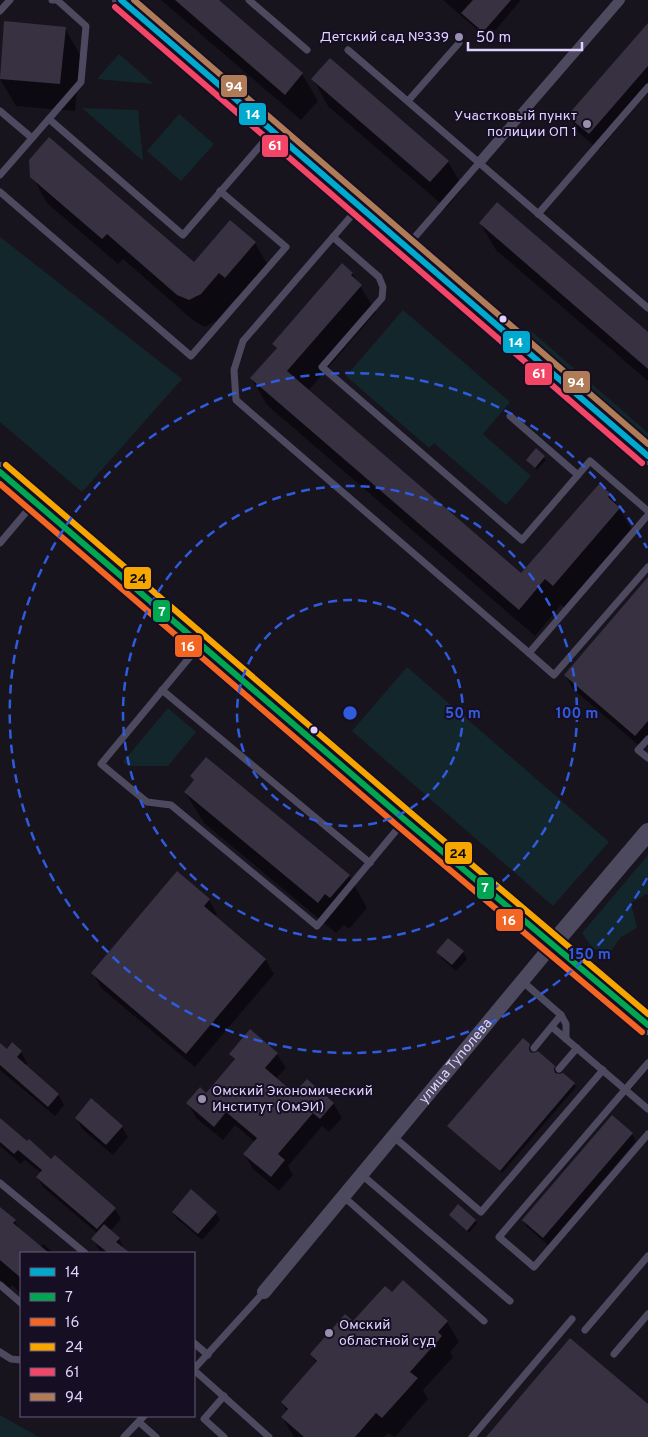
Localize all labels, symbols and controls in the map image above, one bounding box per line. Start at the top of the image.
scale bar [468,20,582,52]
place label: Детский сад №339 [320,29,449,46]
text: 50 m [476,29,511,48]
marker: Детский сад №339 [453,31,465,43]
line badge: 94 [220,74,248,98]
text: 94 [225,79,243,96]
line badge: 14 [238,102,267,126]
text: 14 [246,107,260,124]
place label: Участковый пункт полиции ОП 1 [454,108,577,141]
marker: Участковый пункт полиции ОП 1 [581,118,593,130]
line badge: 61 [261,134,289,158]
text: 61 [268,138,282,155]
unlabelled marker [498,314,508,324]
line badge: 14 [502,330,531,354]
text: 14 [509,335,523,352]
line badge: 61 [524,362,553,386]
text: 61 [532,366,546,383]
line badge: 94 [562,370,591,394]
text: 94 [567,375,585,392]
line badge: 24 [123,566,152,590]
text: 24 [129,571,147,588]
line badge: 7 [152,599,171,623]
text: 7 [158,604,166,621]
line badge: 16 [174,634,203,658]
text: 16 [181,639,195,656]
centre of rings [341,704,359,722]
text: 50 m [445,705,481,724]
text: 100 m [556,705,598,724]
unlabelled marker [309,725,319,735]
line badge: 24 [444,841,473,865]
text: 24 [449,846,467,863]
line badge: 7 [476,876,495,900]
text: 7 [481,880,489,897]
line badge: 16 [495,908,524,932]
text: 16 [502,913,516,930]
text: 150 m [569,946,611,965]
street label: улица Туполева [415,1015,496,1107]
place label: Омский Экономический Институт (ОмЭИ) [212,1083,373,1116]
marker: Омский Экономический Институт (ОмЭИ) [196,1093,208,1105]
legend [20,1252,195,1417]
text: 14 [65,1264,80,1283]
text: 7 [65,1289,73,1308]
text: 16 [65,1314,80,1333]
place label: Омский областной суд [339,1317,436,1350]
marker: Омский областной суд [323,1327,335,1339]
text: 24 [65,1339,83,1358]
text: 61 [65,1364,80,1383]
text: 94 [65,1389,83,1408]

